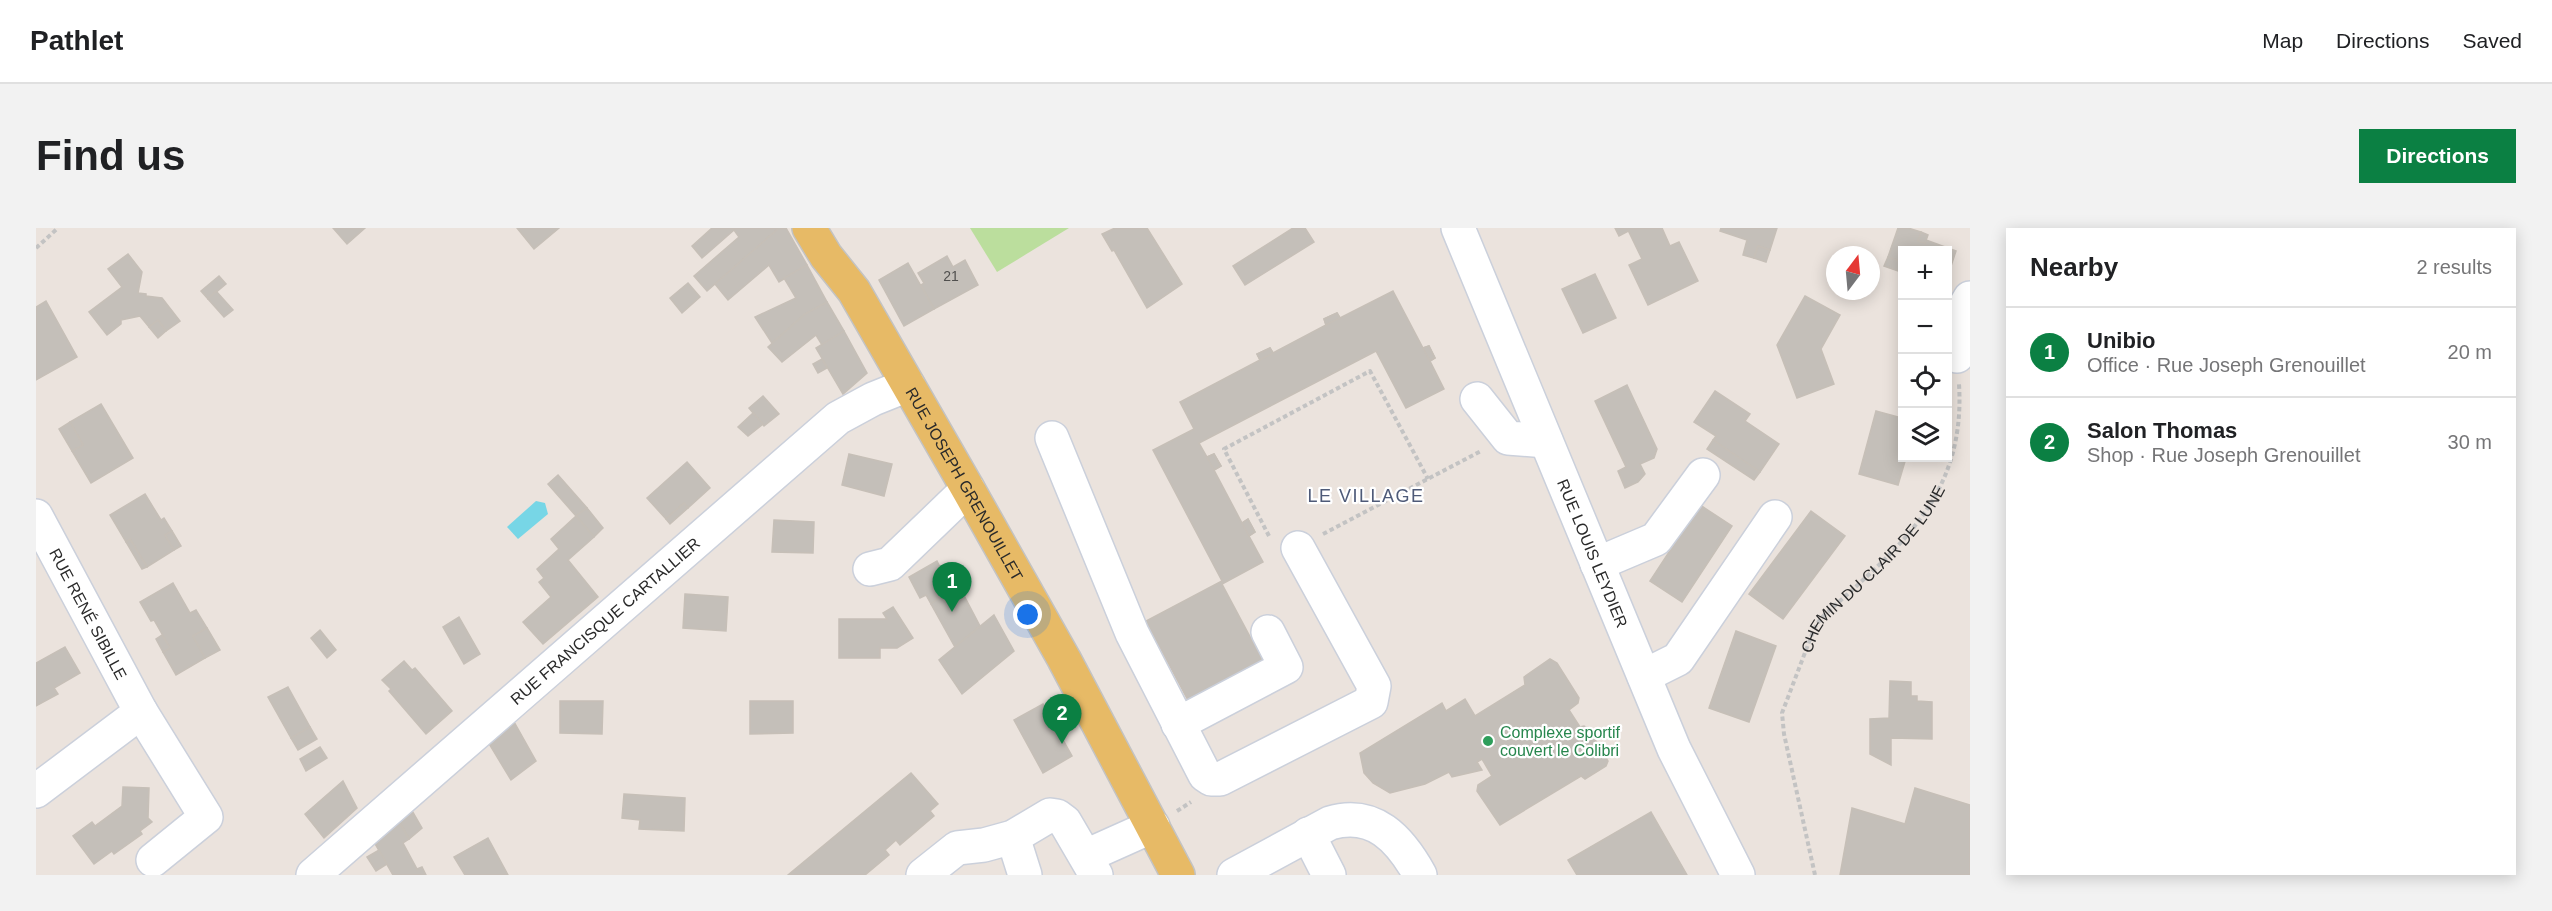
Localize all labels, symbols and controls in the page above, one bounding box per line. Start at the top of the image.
text: Pathlet [30,25,123,56]
text: Map [2262,29,2303,52]
text: Directions [2336,29,2429,52]
text: Saved [2462,29,2522,52]
button: Directions [2359,129,2516,183]
text: Find us [36,132,185,179]
north arrow [1826,246,1880,300]
map controls [1898,246,1952,462]
button: + [1898,246,1952,300]
text: Nearby [2030,252,2118,282]
text: 2 results [2416,256,2492,278]
house number: 21 [943,268,959,284]
button: − [1898,300,1952,354]
text: Unibio [2087,328,2155,353]
text: 1 [2044,341,2055,363]
text: 20 m [2448,341,2492,363]
button: locate [1898,354,1952,408]
text: Office · Rue Joseph Grenouillet [2087,354,2366,376]
street label: RUE JOSEPH GRENOUILLET [902,385,1026,584]
button: layers [1898,408,1952,462]
text: Salon Thomas [2087,418,2237,443]
text: 2 [2044,431,2055,453]
text: 30 m [2448,431,2492,453]
text: Shop · Rue Joseph Grenouillet [2087,444,2361,466]
street label: RUE LOUIS LEYDIER [1554,477,1631,630]
street label: CHEMIN DU CLAIR DE LUNE [1798,483,1948,655]
district label: LE VILLAGE [1307,486,1425,506]
street label: RUE FRANCISQUE CARTALLIER [507,534,703,708]
street label: RUE RENÉ SIBILLE [46,546,130,682]
pin: 1 [932,562,972,612]
your location [1013,600,1042,629]
pin: 2 [1042,694,1082,744]
place label: Complexe sportif couvert le Colibri [1500,724,1621,759]
marker: Complexe sportif couvert le Colibri [1481,734,1495,748]

